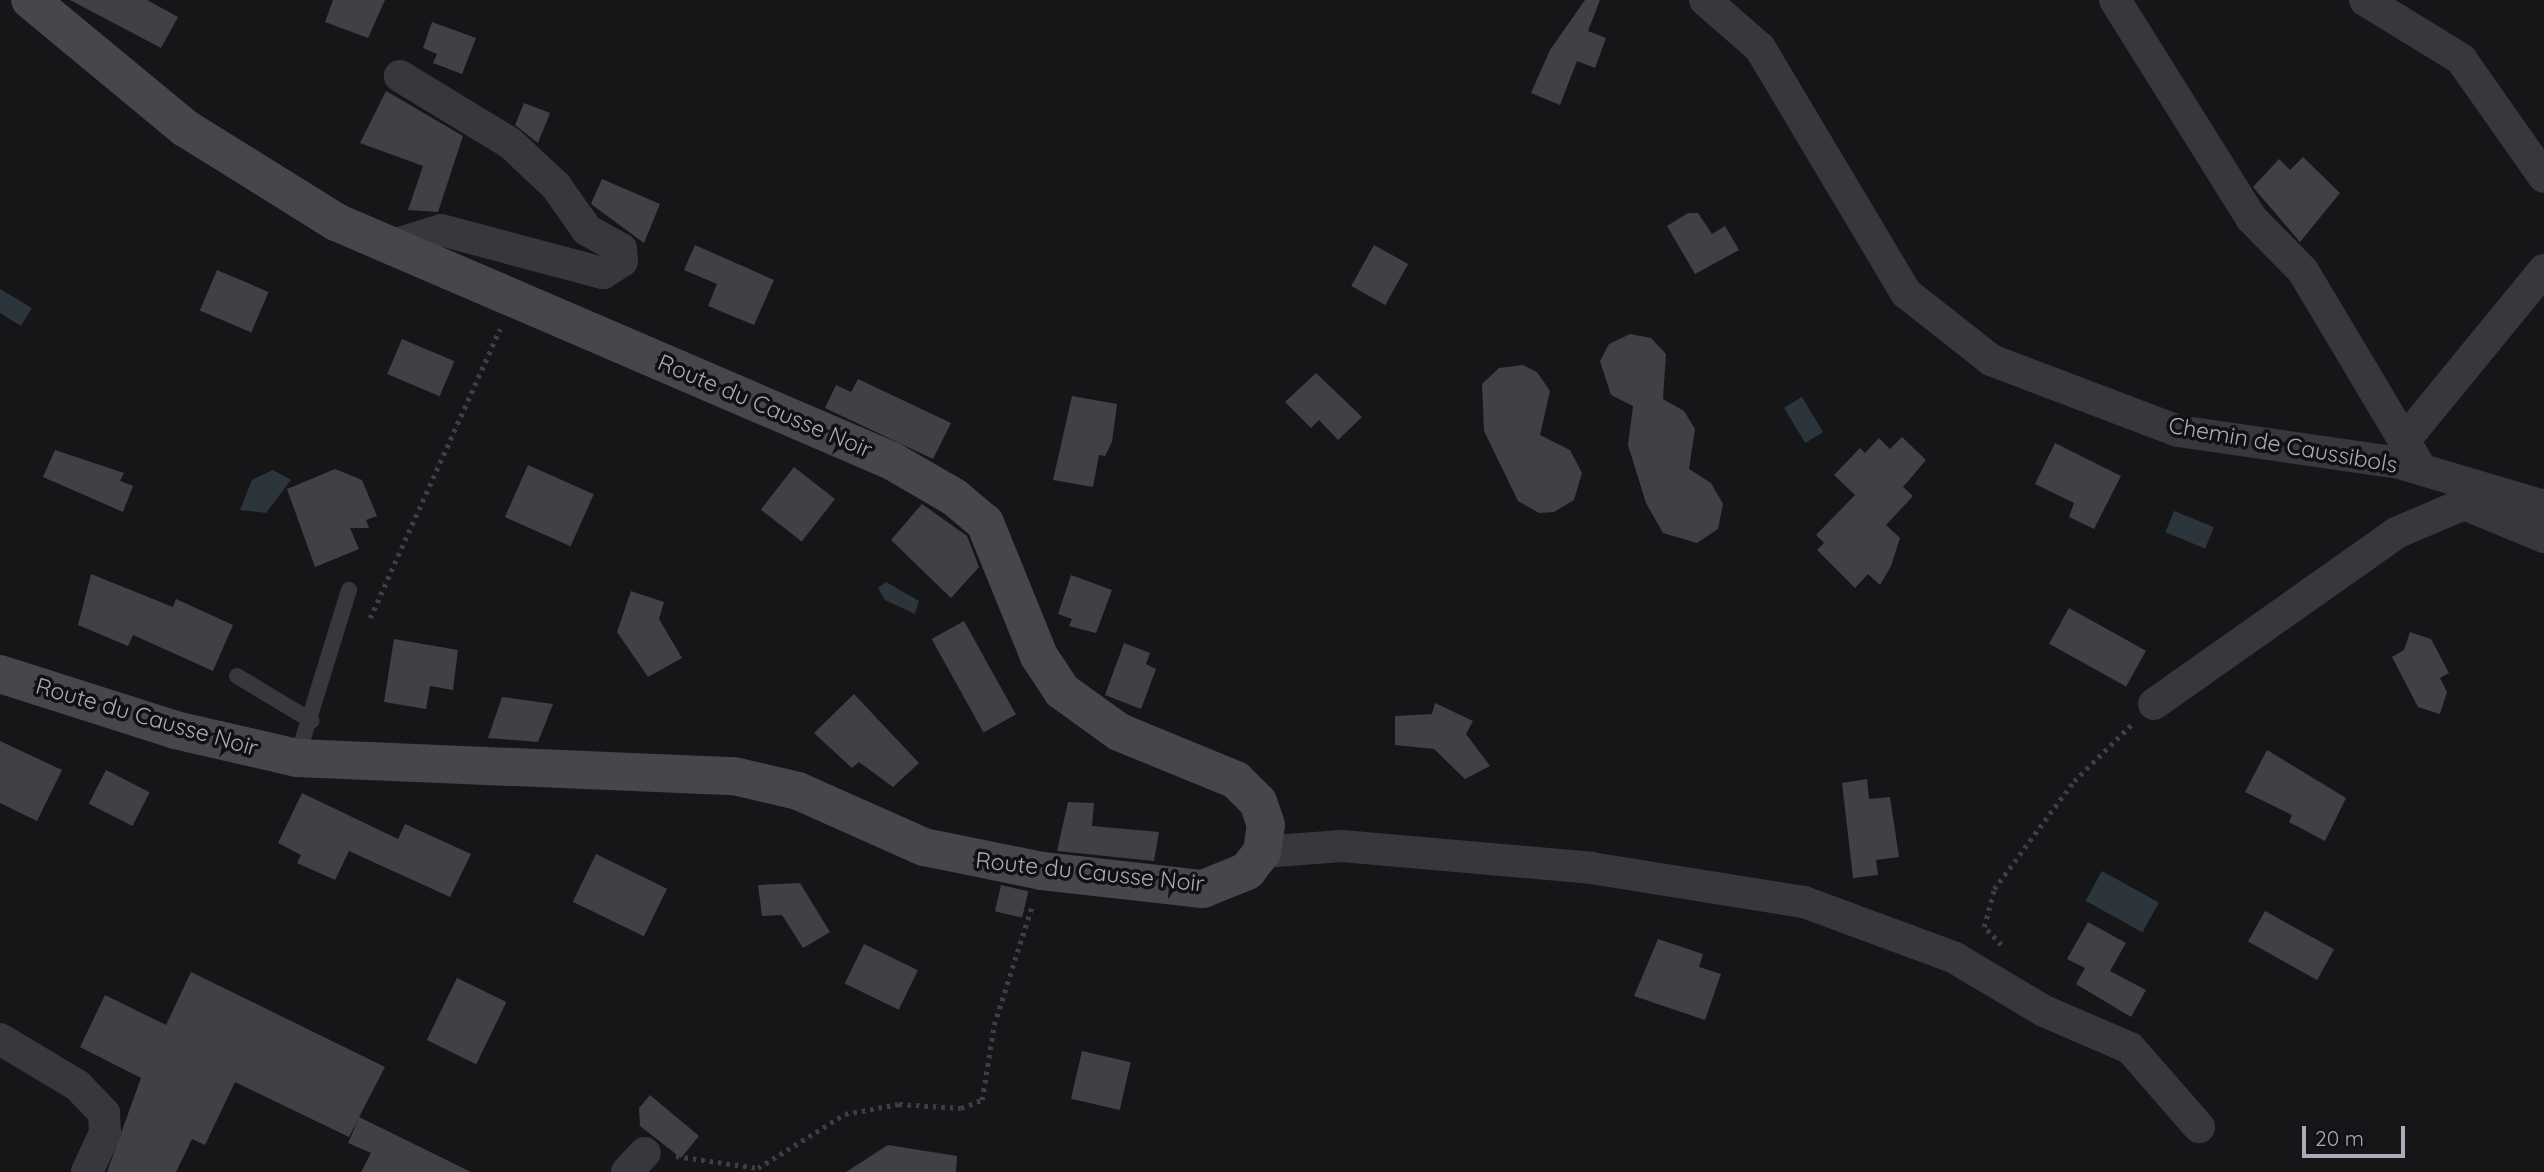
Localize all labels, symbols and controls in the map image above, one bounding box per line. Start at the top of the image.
street label: Route du Causse Noir [654,348,876,464]
street label: Chemin de Caussibols [2166,411,2400,479]
street label: Route du Causse Noir [33,672,261,762]
street label: Route du Causse Noir [974,846,1206,898]
scale bar [2306,1112,2409,1156]
text: 20 m [2315,1125,2364,1151]

